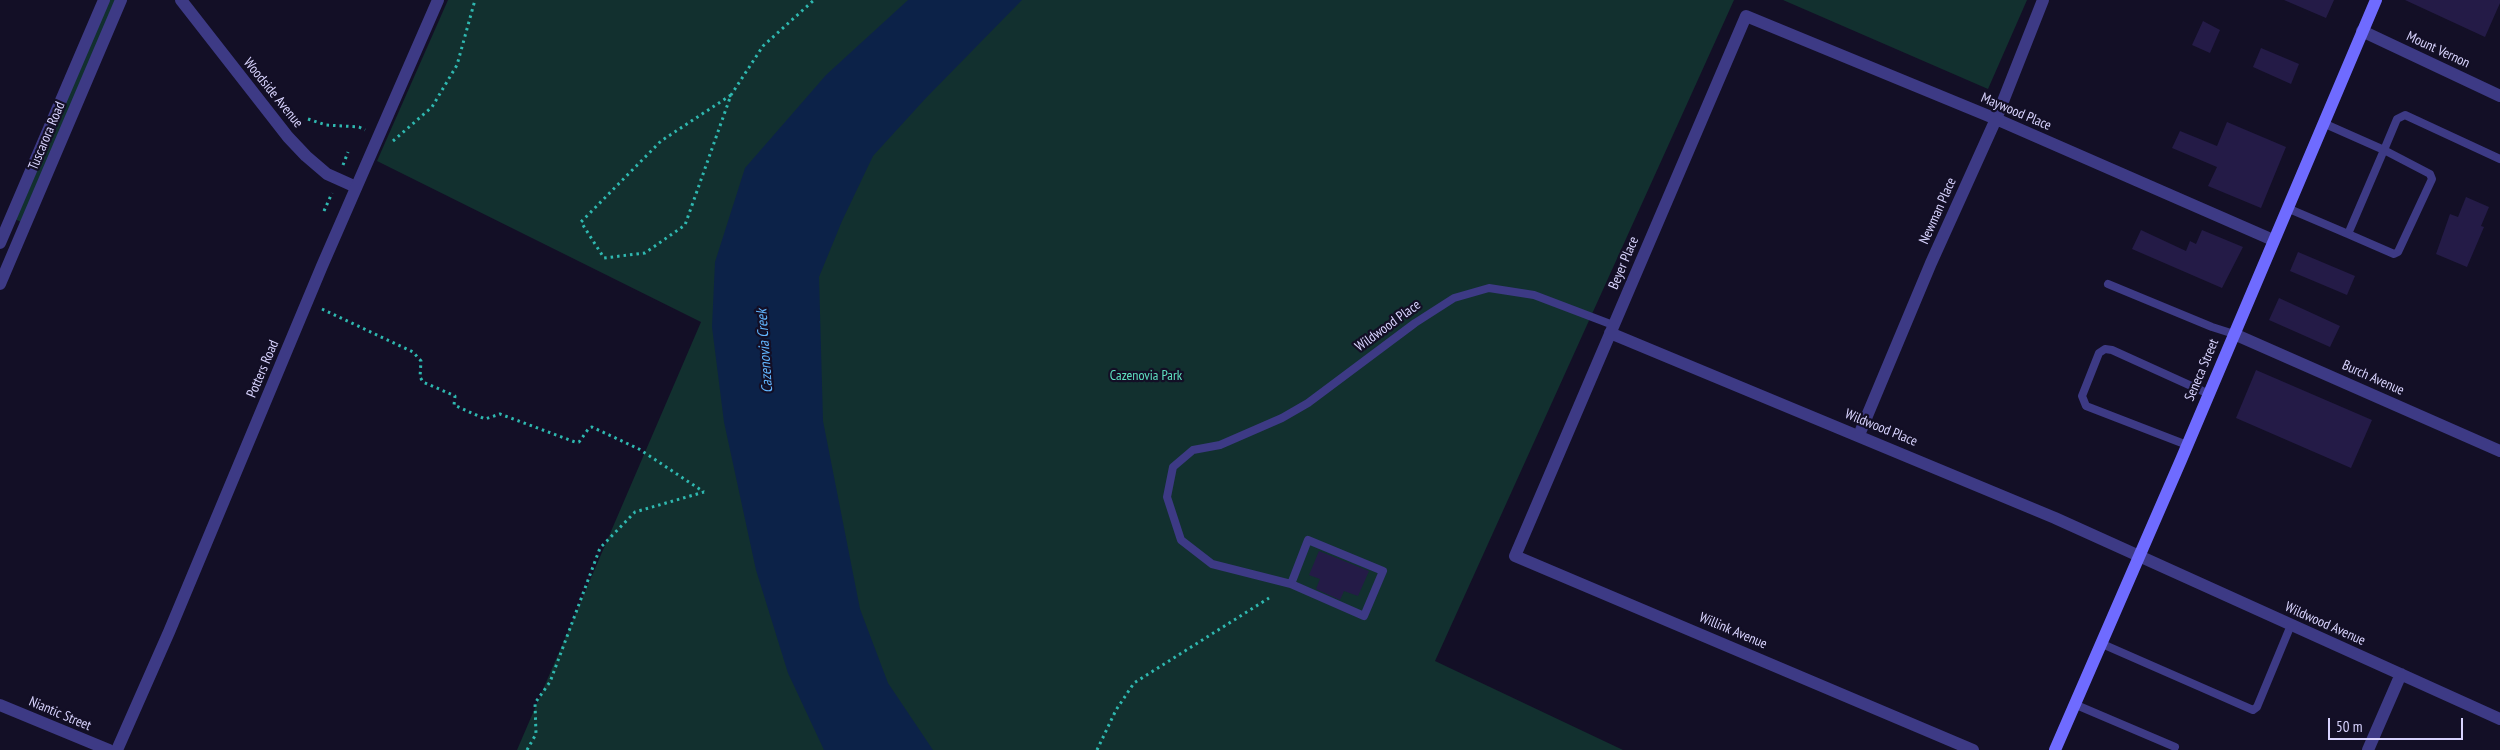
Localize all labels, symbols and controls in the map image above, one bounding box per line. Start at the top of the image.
street label: Mount Vernon [2404,28,2472,72]
street label: Woodside Avenue [240,55,306,131]
street label: Maywood Place [1978,90,2054,134]
street label: Tuscarora Road [25,99,69,173]
street label: Newman Place [1916,175,1960,247]
street label: Beyer Place [1605,234,1643,292]
street label: Wildwood Place [1352,297,1424,355]
water label: Cazenovia Creek [753,308,777,394]
street label: Seneca Street [2181,336,2223,404]
street label: Potters Road [243,338,283,400]
street label: Burch Avenue [2339,357,2407,399]
park label: Cazenovia Park [1110,368,1182,384]
street label: Wildwood Place [1842,406,1920,450]
street label: Wildwood Avenue [2282,599,2368,649]
street label: Willink Avenue [1697,609,1769,653]
street label: Niantic Street [26,693,94,735]
scale bar [2330,708,2465,740]
text: 50 m [2336,717,2362,736]

